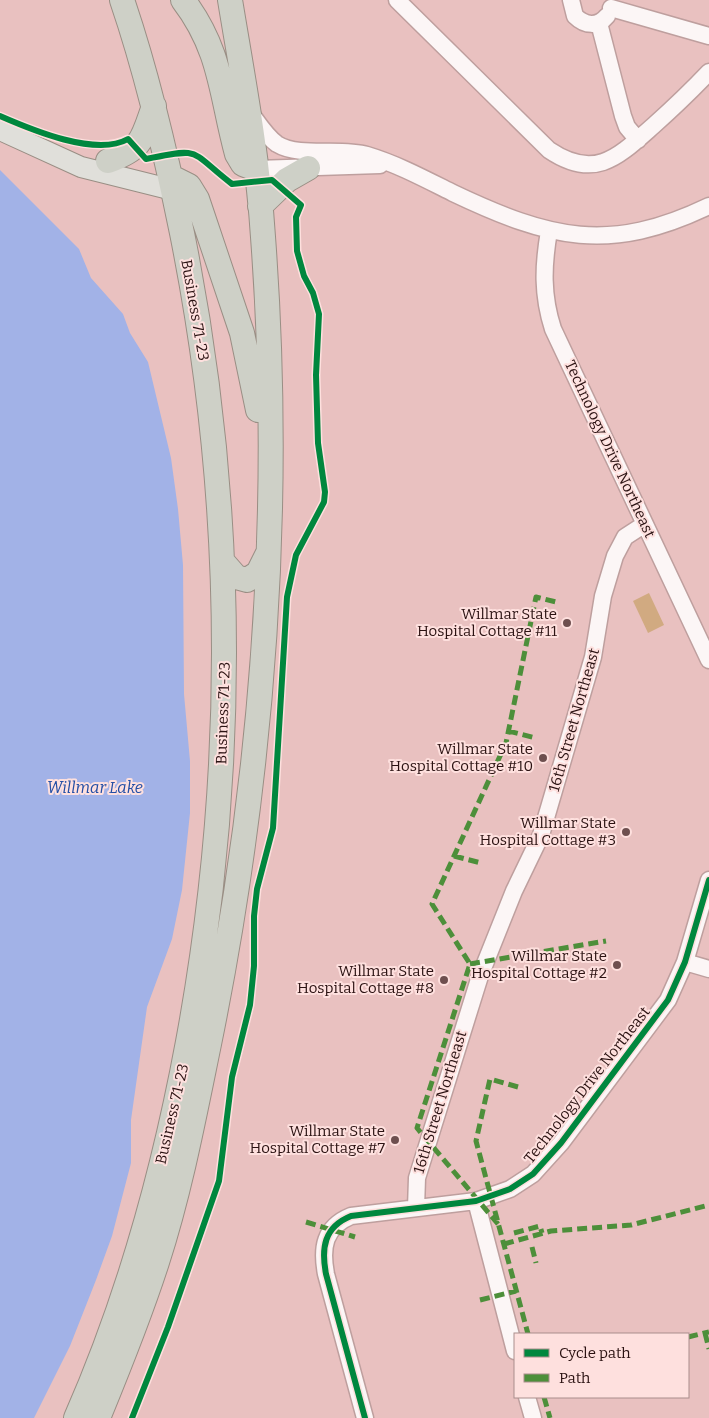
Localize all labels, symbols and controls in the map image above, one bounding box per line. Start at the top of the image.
street label: Business 71-23 [177,258,213,362]
street label: Technology Drive Northeast [561,357,659,541]
place label: Willmar State Hospital Cottage #11 [417,605,557,640]
marker: Willmar State Hospital Cottage #11 [561,617,573,629]
street label: 16th Street Northeast [545,646,603,794]
street label: Business 71-23 [212,661,234,765]
place label: Willmar State Hospital Cottage #10 [389,740,533,775]
marker: Willmar State Hospital Cottage #10 [537,752,549,764]
water label: Willmar Lake [47,778,143,797]
place label: Willmar State Hospital Cottage #3 [480,814,616,849]
marker: Willmar State Hospital Cottage #3 [620,826,632,838]
place label: Willmar State Hospital Cottage #2 [471,947,607,982]
marker: Willmar State Hospital Cottage #2 [611,959,623,971]
place label: Willmar State Hospital Cottage #8 [297,962,434,997]
marker: Willmar State Hospital Cottage #8 [438,974,450,986]
street label: Technology Drive Northeast [520,1003,654,1167]
street label: 16th Street Northeast [410,1028,470,1176]
street label: Business 71-23 [152,1062,192,1166]
place label: Willmar State Hospital Cottage #7 [250,1122,385,1157]
marker: Willmar State Hospital Cottage #7 [389,1134,401,1146]
legend [514,1333,689,1398]
text: Cycle path [559,1344,631,1362]
text: Path [559,1369,591,1387]

